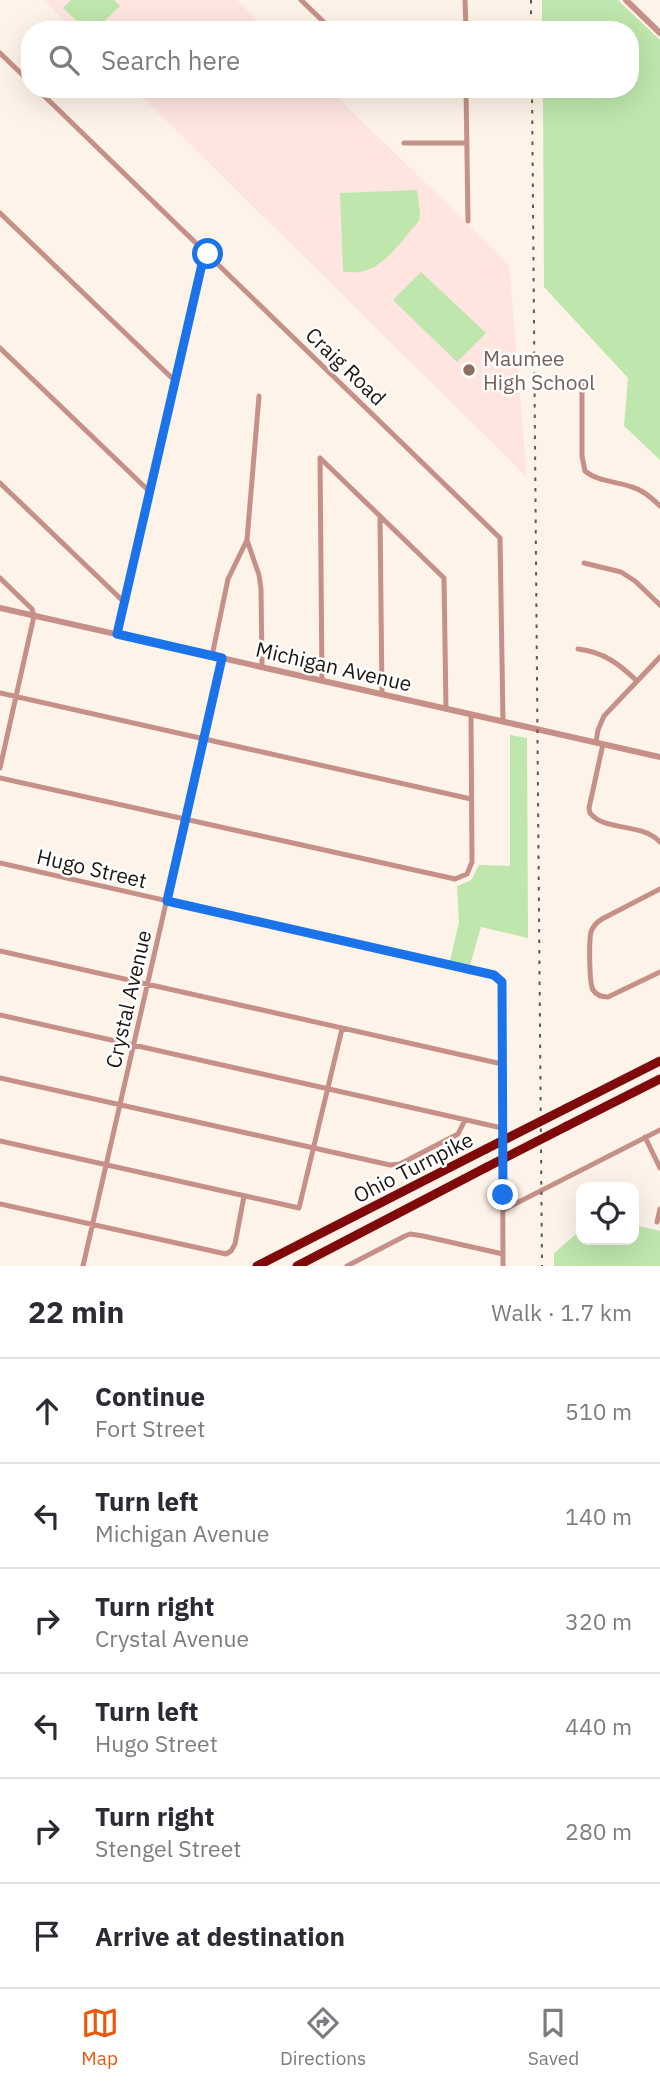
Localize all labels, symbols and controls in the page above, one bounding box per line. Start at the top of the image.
search box [21,21,639,98]
icon: search [45,41,83,79]
text: Search here [101,43,240,77]
route start [192,238,223,269]
street label: Craig Road [300,321,392,411]
place label: Maumee High School [483,344,595,396]
marker: Maumee High School [461,362,477,378]
street label: Michigan Avenue [253,634,415,698]
street label: Hugo Street [34,842,150,894]
street label: Crystal Avenue [99,927,157,1071]
street label: Ohio Turnpike [348,1125,478,1209]
route end [487,1179,518,1210]
map controls [576,1182,639,1245]
button: locate [576,1182,639,1245]
text: 22 min [28,1292,124,1331]
text: Walk · 1.7 km [491,1297,632,1327]
text: Continue [95,1379,205,1413]
icon: ahead [28,1392,66,1430]
text: 510 m [565,1396,632,1426]
text: Fort Street [95,1413,205,1443]
text: Turn left [95,1484,198,1518]
icon: left [28,1497,66,1535]
text: 140 m [565,1501,632,1531]
text: Michigan Avenue [95,1518,269,1548]
text: Turn right [95,1589,214,1623]
icon: right [28,1602,66,1640]
text: 320 m [565,1606,632,1636]
text: Crystal Avenue [95,1623,249,1653]
text: Turn left [95,1694,198,1728]
icon: left [28,1707,66,1745]
text: 440 m [565,1711,632,1741]
text: Hugo Street [95,1728,218,1758]
text: Turn right [95,1799,214,1833]
icon: right [28,1812,66,1850]
text: 280 m [565,1816,632,1846]
text: Stengel Street [95,1833,241,1863]
icon: arrive [28,1917,66,1955]
text: Arrive at destination [95,1919,345,1953]
tab: Map [81,2004,119,2070]
tab: Directions [280,2004,366,2070]
tab: Saved [528,2004,579,2070]

